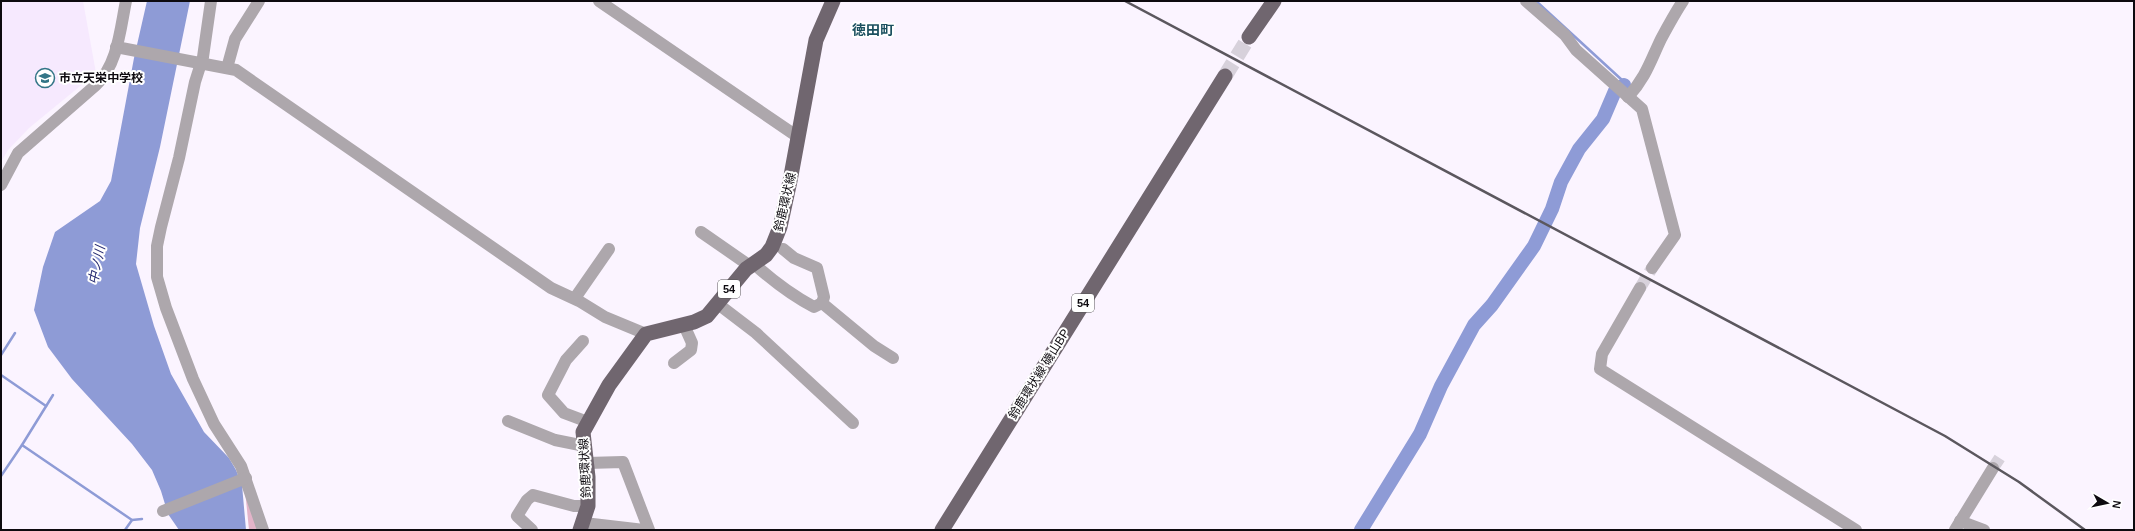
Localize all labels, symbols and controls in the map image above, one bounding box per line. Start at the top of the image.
district label: 徳田町 [852,22,894,38]
school or university icon: 市立天栄中学校 [34,67,56,89]
place label: 市立天栄中学校 [59,71,143,85]
street label: 鈴鹿環状線 [771,171,799,233]
water label: 中ノ川 [85,243,108,286]
road number: 54 [718,280,740,298]
road number: 54 [1072,294,1094,312]
street label: 鈴鹿環状線 磯山BP [1006,326,1072,422]
street label: 鈴鹿環状線 [576,438,594,498]
north arrow [2087,483,2127,523]
text: N [2110,500,2123,509]

